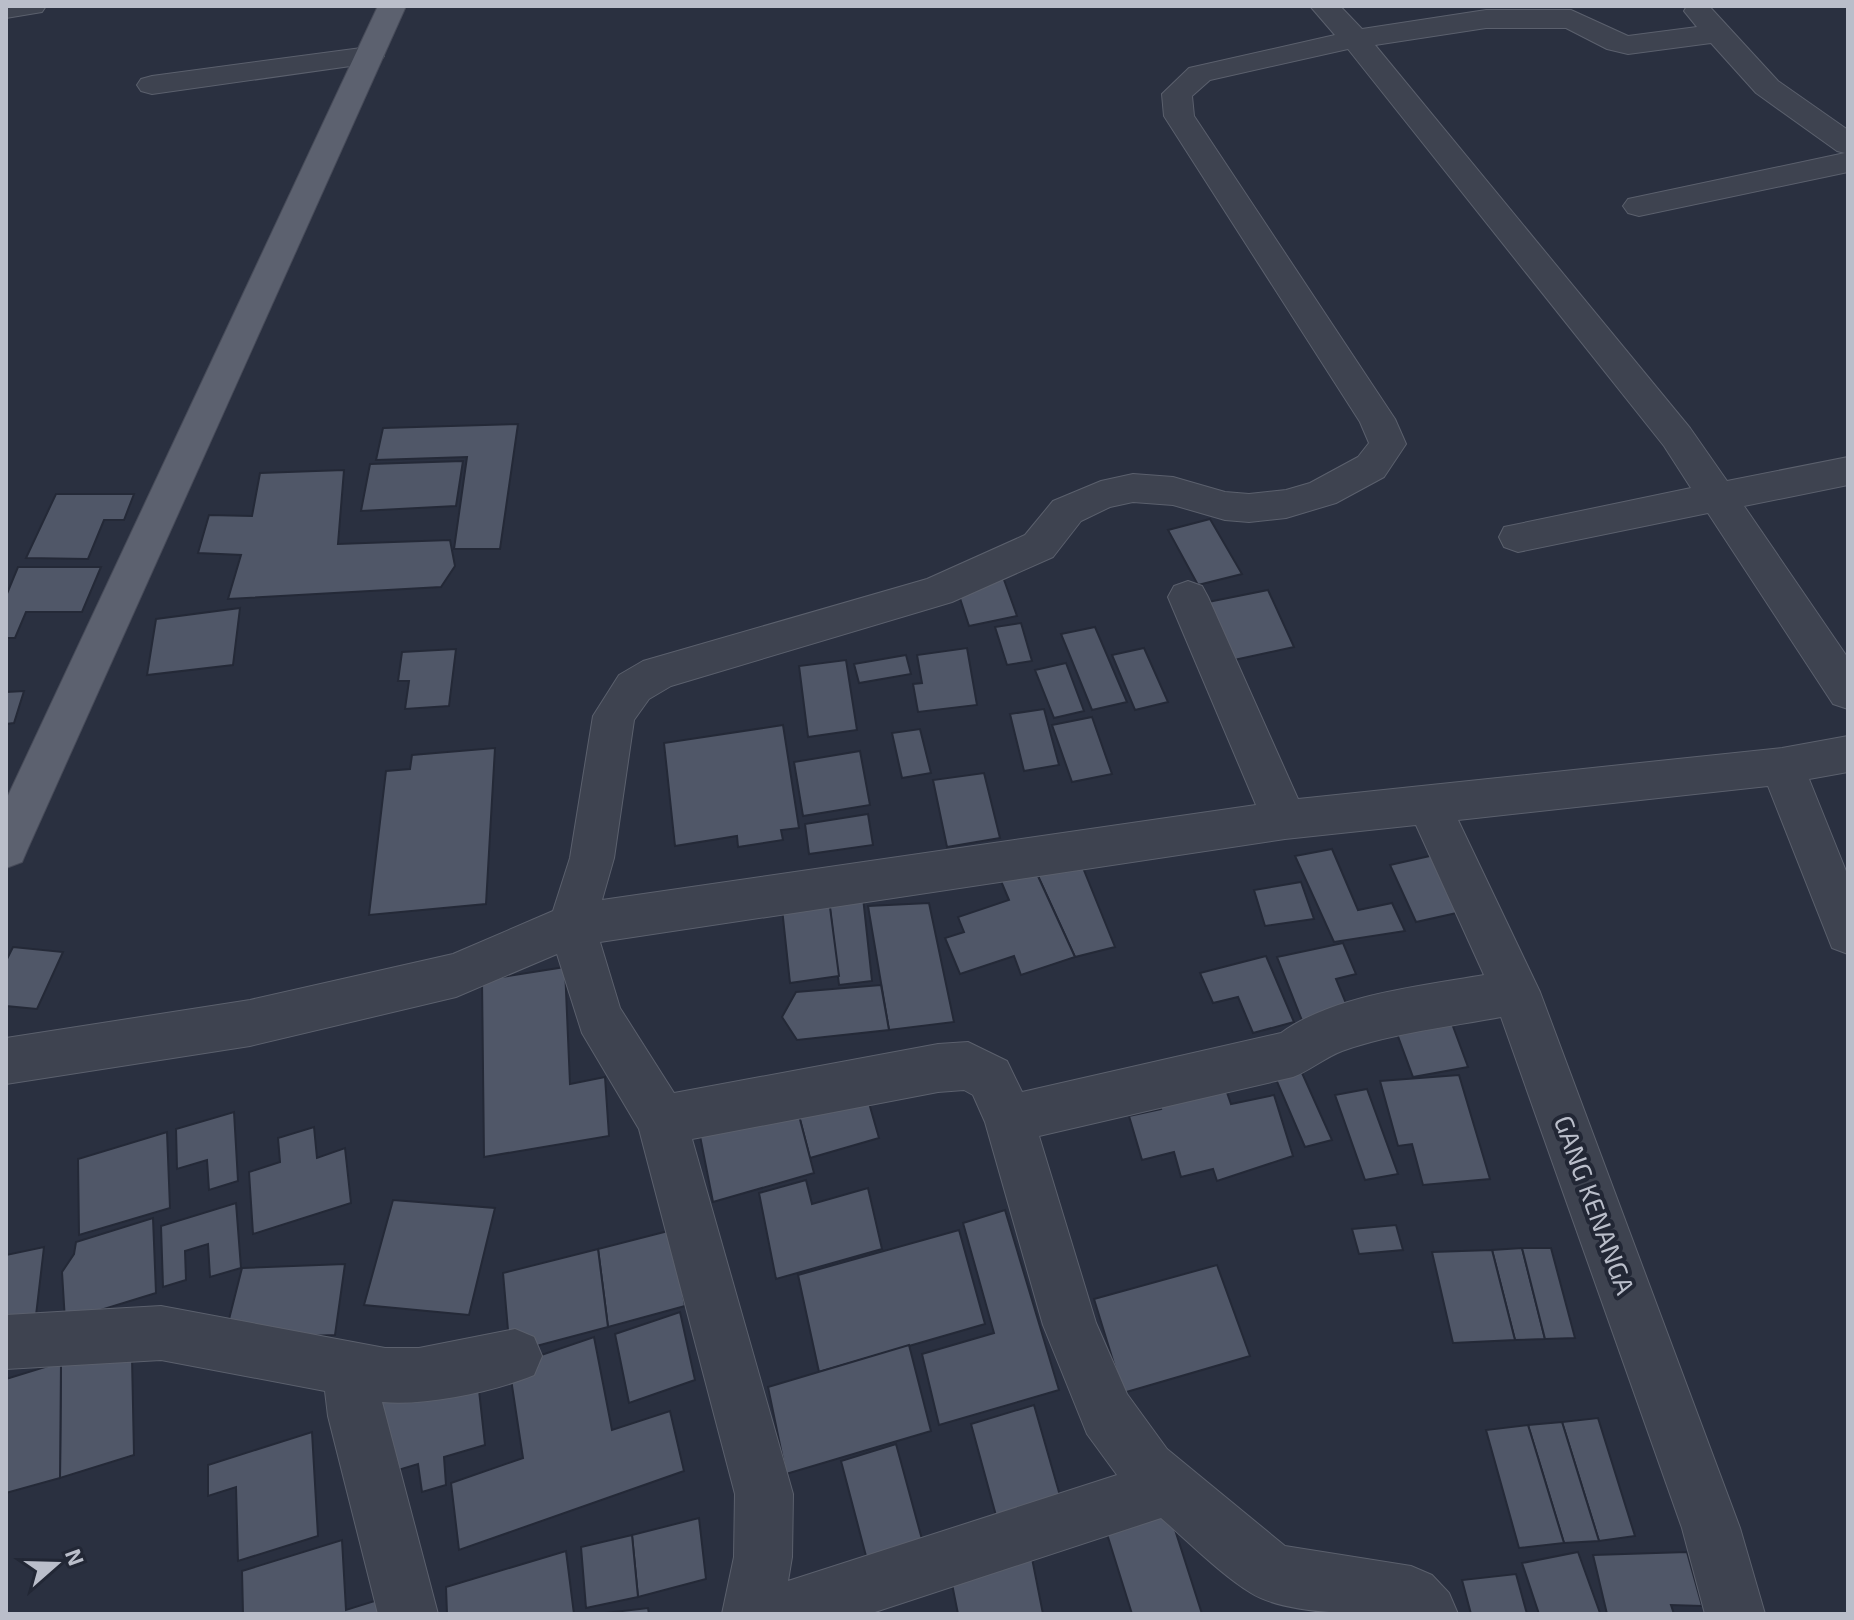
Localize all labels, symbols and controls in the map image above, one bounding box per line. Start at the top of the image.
street label: GANG KENANGA [1549,1111,1642,1298]
north arrow [16,1524,96,1604]
text: N [61,1545,91,1569]

